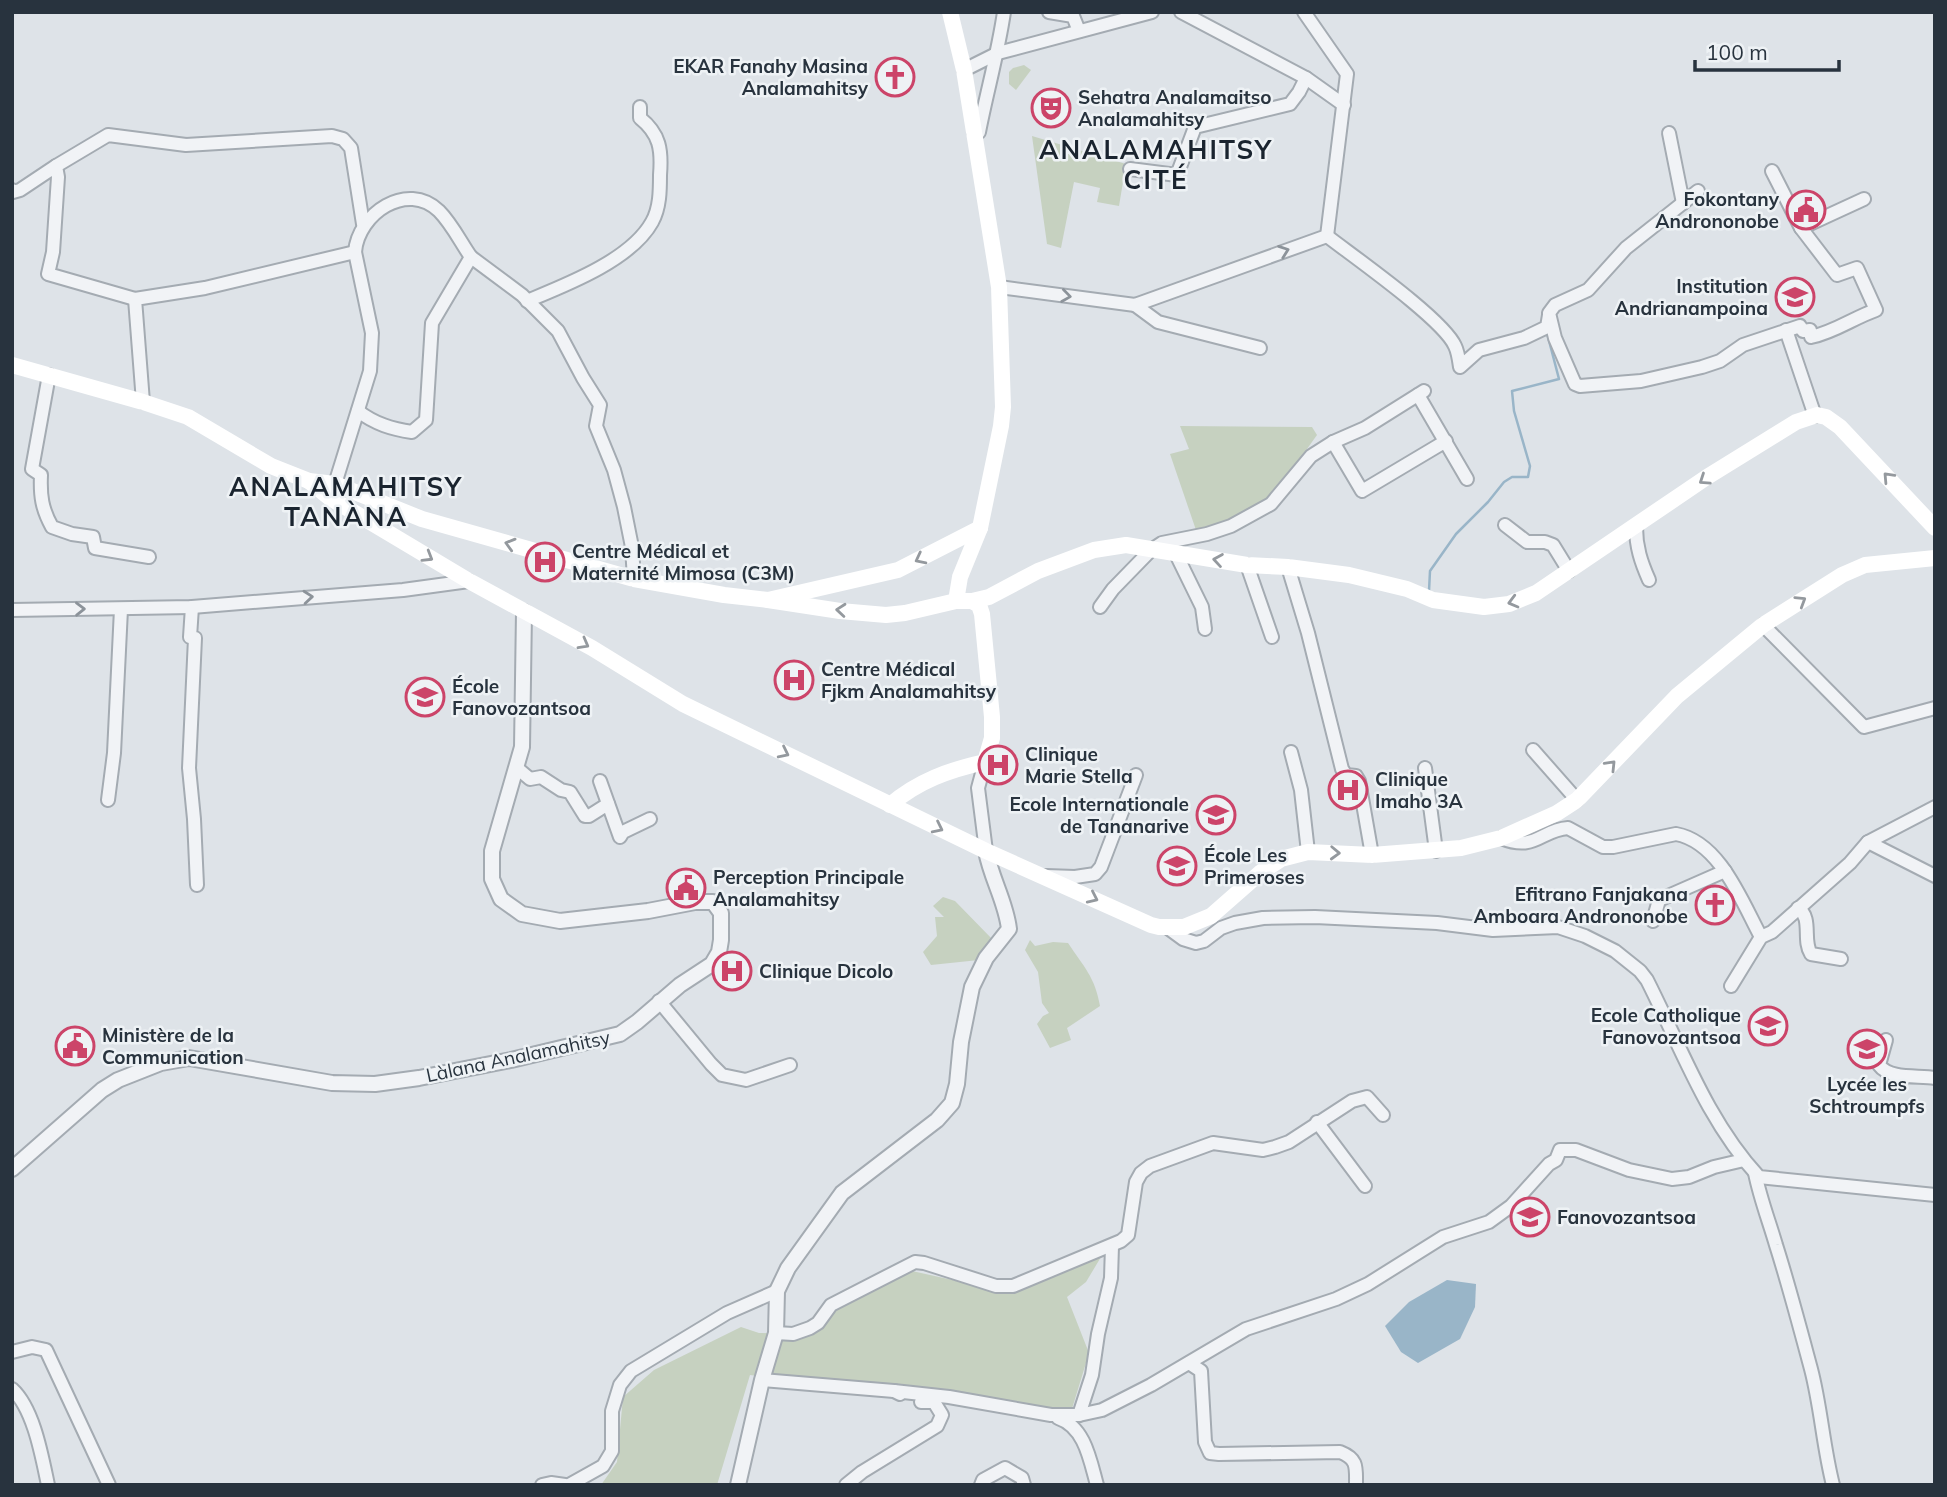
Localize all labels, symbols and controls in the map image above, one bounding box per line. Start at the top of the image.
scale bar [1695,28,1839,72]
text: 100 m [1706,39,1768,65]
place label: EKAR Fanahy Masina Analamahitsy [673,54,869,100]
church icon: EKAR Fanahy Masina Analamahitsy [874,56,916,98]
place label: Sehatra Analamaitso Analamahitsy [1078,85,1271,131]
theatre icon: Sehatra Analamaitso Analamahitsy [1030,87,1072,129]
district label: ANALAMAHITSY CITÉ [1039,133,1273,196]
place label: Fokontany Andrononobe [1655,187,1780,233]
public building icon: Fokontany Andrononobe [1785,189,1827,231]
one-way arrow [1277,245,1289,259]
place label: Institution Andrianampoina [1615,274,1768,320]
school or university icon: Institution Andrianampoina [1774,276,1816,318]
one-way arrow [1060,288,1072,303]
district label: ANALAMAHITSY TANÀNA [229,470,463,533]
one-way arrow [1698,472,1711,485]
one-way arrow [1884,472,1897,485]
one-way arrow [504,537,516,552]
place label: Centre Médical et Maternité Mimosa (C3M) [572,539,795,585]
hospital icon: Centre Médical et Maternité Mimosa (C3M) [524,541,566,583]
one-way arrow [421,548,434,561]
one-way arrow [915,550,927,564]
one-way arrow [1212,553,1224,568]
one-way arrow [302,590,313,605]
one-way arrow [1507,594,1519,608]
one-way arrow [1793,596,1806,609]
one-way arrow [75,602,86,617]
one-way arrow [835,603,846,618]
one-way arrow [577,636,589,649]
place label: Centre Médical Fjkm Analamahitsy [821,657,997,703]
hospital icon: Centre Médical Fjkm Analamahitsy [773,659,815,701]
place label: École Fanovozantsoa [452,674,591,720]
school or university icon: École Fanovozantsoa [404,676,446,718]
place label: Clinique Marie Stella [1025,742,1133,788]
hospital icon: Clinique Marie Stella [977,744,1019,786]
one-way arrow [777,745,789,759]
one-way arrow [1602,760,1615,773]
place label: Clinique Imaho 3A [1375,767,1464,813]
hospital icon: Clinique Imaho 3A [1327,769,1369,811]
place label: Ecole Internationale de Tananarive [1009,792,1189,838]
school or university icon: Ecole Internationale de Tananarive [1195,794,1237,836]
one-way arrow [931,819,943,833]
place label: École Les Primeroses [1204,843,1304,889]
school or university icon: École Les Primeroses [1156,845,1198,887]
one-way arrow [1330,846,1341,861]
place label: Perception Principale Analamahitsy [713,865,904,911]
public building icon: Perception Principale Analamahitsy [665,867,707,909]
place label: Efitrano Fanjakana Amboara Andrononobe [1474,882,1688,928]
church icon: Efitrano Fanjakana Amboara Andrononobe [1694,884,1736,926]
one-way arrow [1086,890,1098,904]
hospital icon: Clinique Dicolo [711,950,753,992]
place label: Clinique Dicolo [759,959,893,983]
place label: Ecole Catholique Fanovozantsoa [1591,1003,1741,1049]
school or university icon: Ecole Catholique Fanovozantsoa [1747,1005,1789,1047]
place label: Ministère de la Communication [102,1023,244,1069]
public building icon: Ministère de la Communication [54,1025,96,1067]
street label: Làlana Analamahitsy [424,1025,612,1087]
school or university icon: Lycée les Schtroumpfs [1846,1028,1888,1070]
place label: Lycée les Schtroumpfs [1809,1072,1925,1118]
school or university icon: Fanovozantsoa [1509,1196,1551,1238]
place label: Fanovozantsoa [1557,1205,1696,1229]

